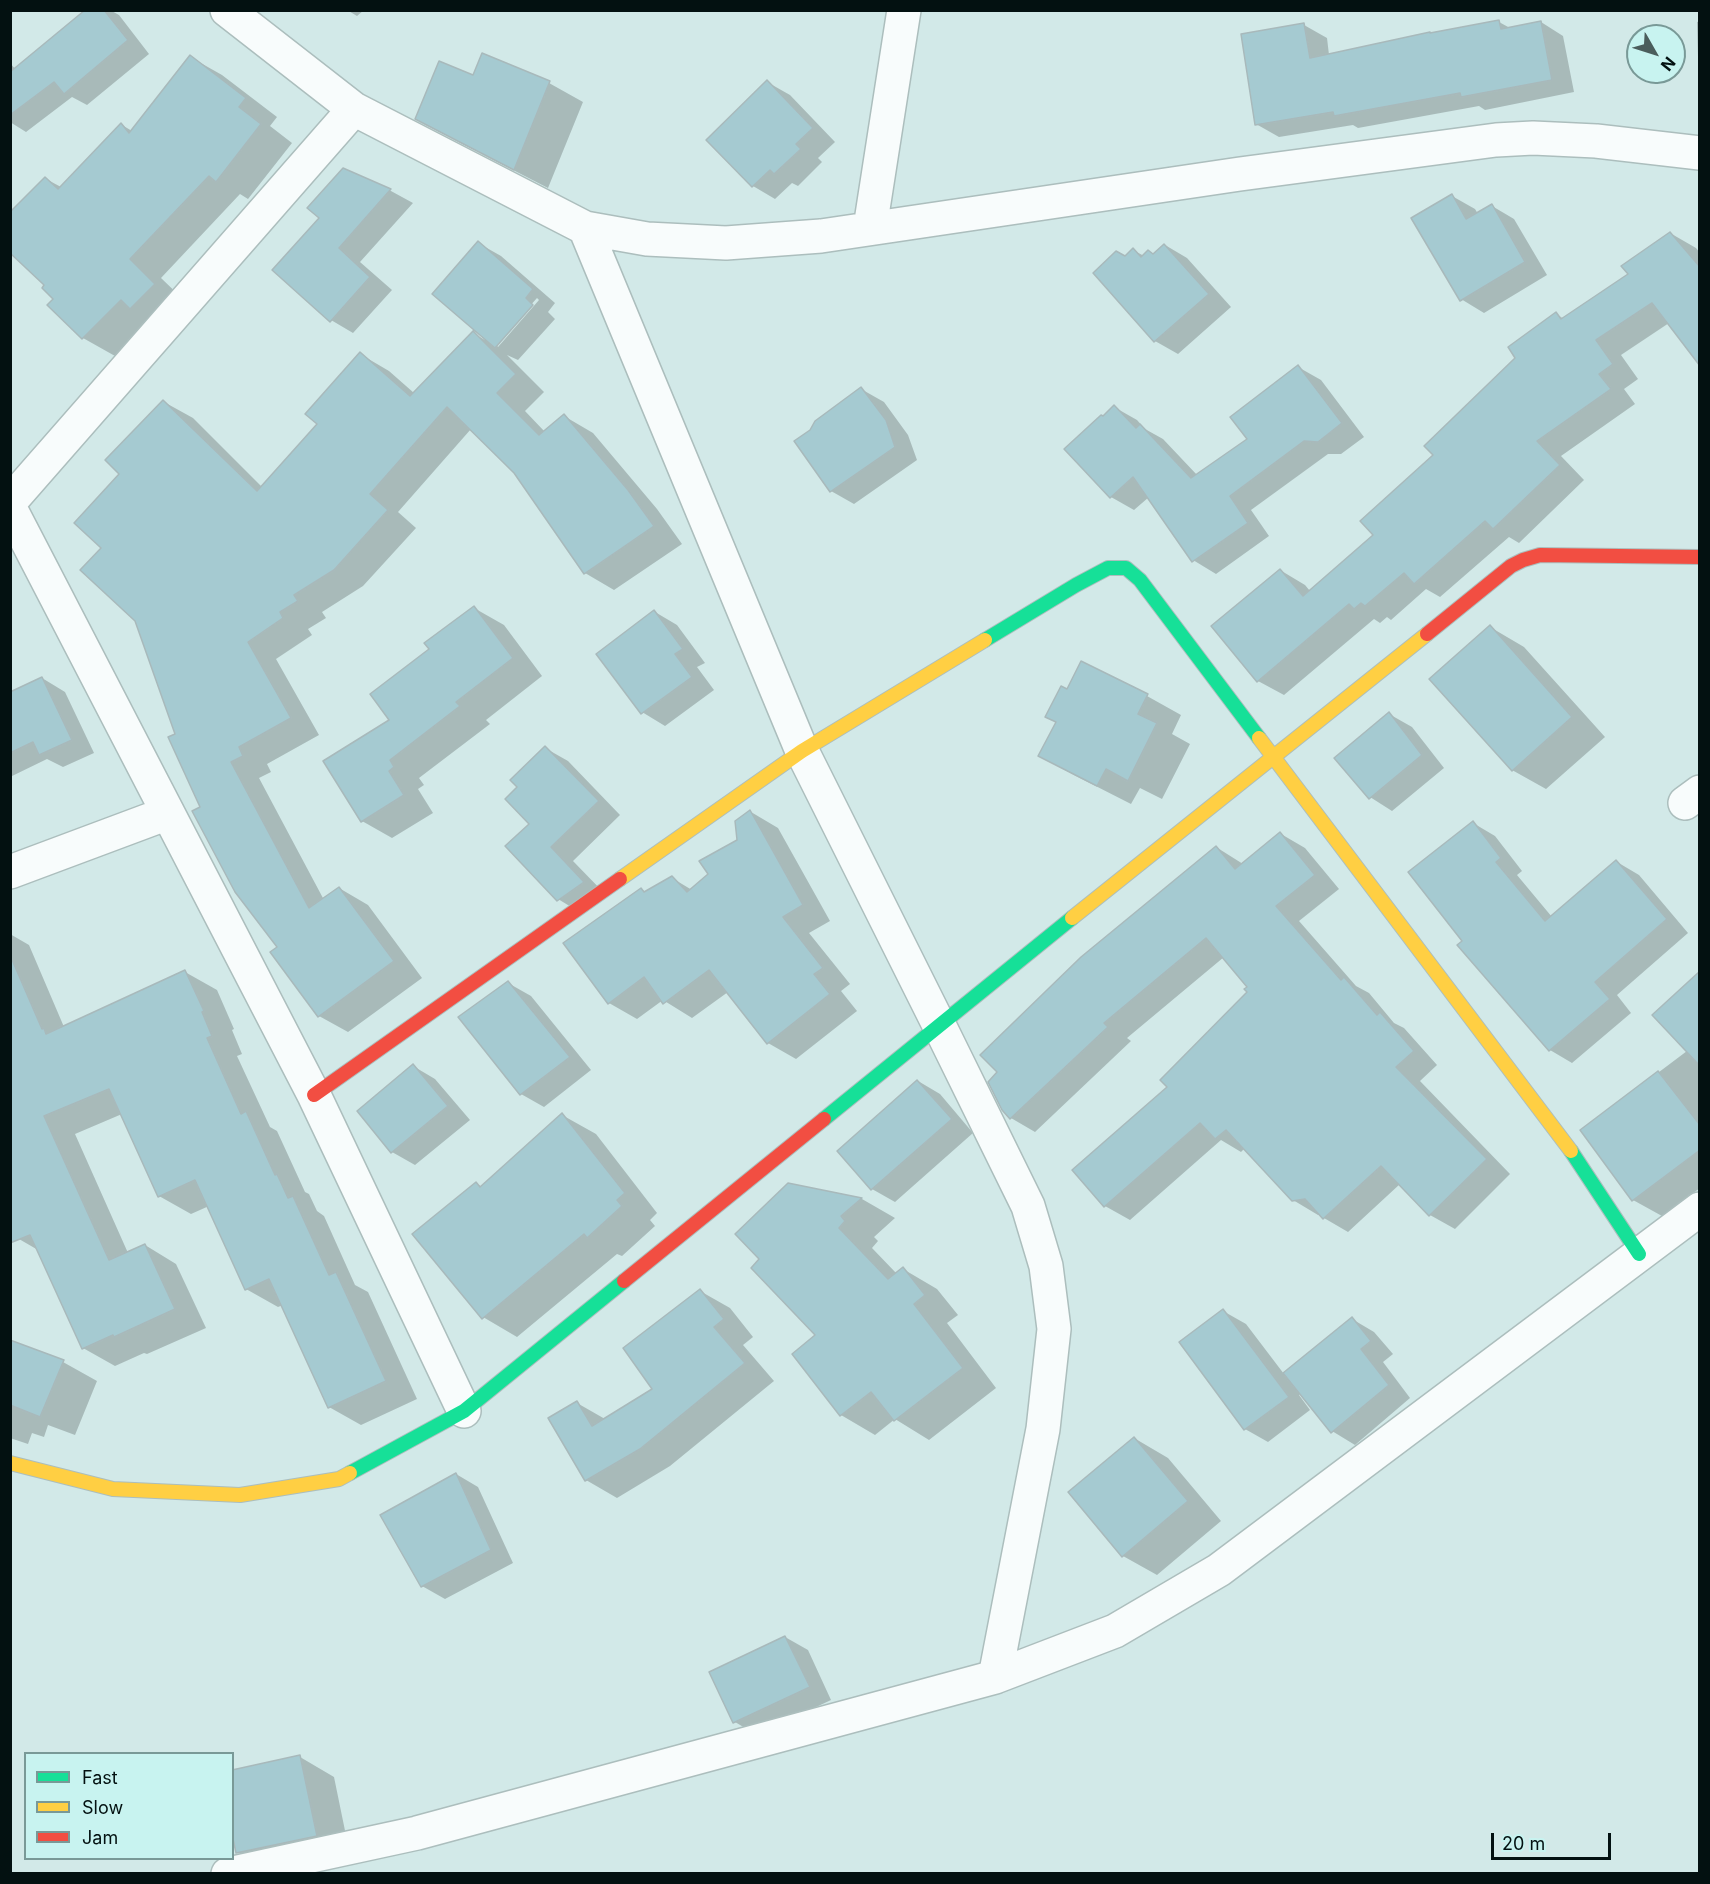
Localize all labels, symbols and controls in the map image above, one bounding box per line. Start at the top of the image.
north arrow [1626,24,1686,84]
text: N [1657,53,1680,75]
legend [24,1752,234,1860]
text: Fast [82,1767,118,1788]
text: Slow [82,1797,123,1818]
scale bar [1494,1821,1614,1859]
text: Jam [82,1827,118,1848]
text: 20 m [1502,1833,1545,1854]

